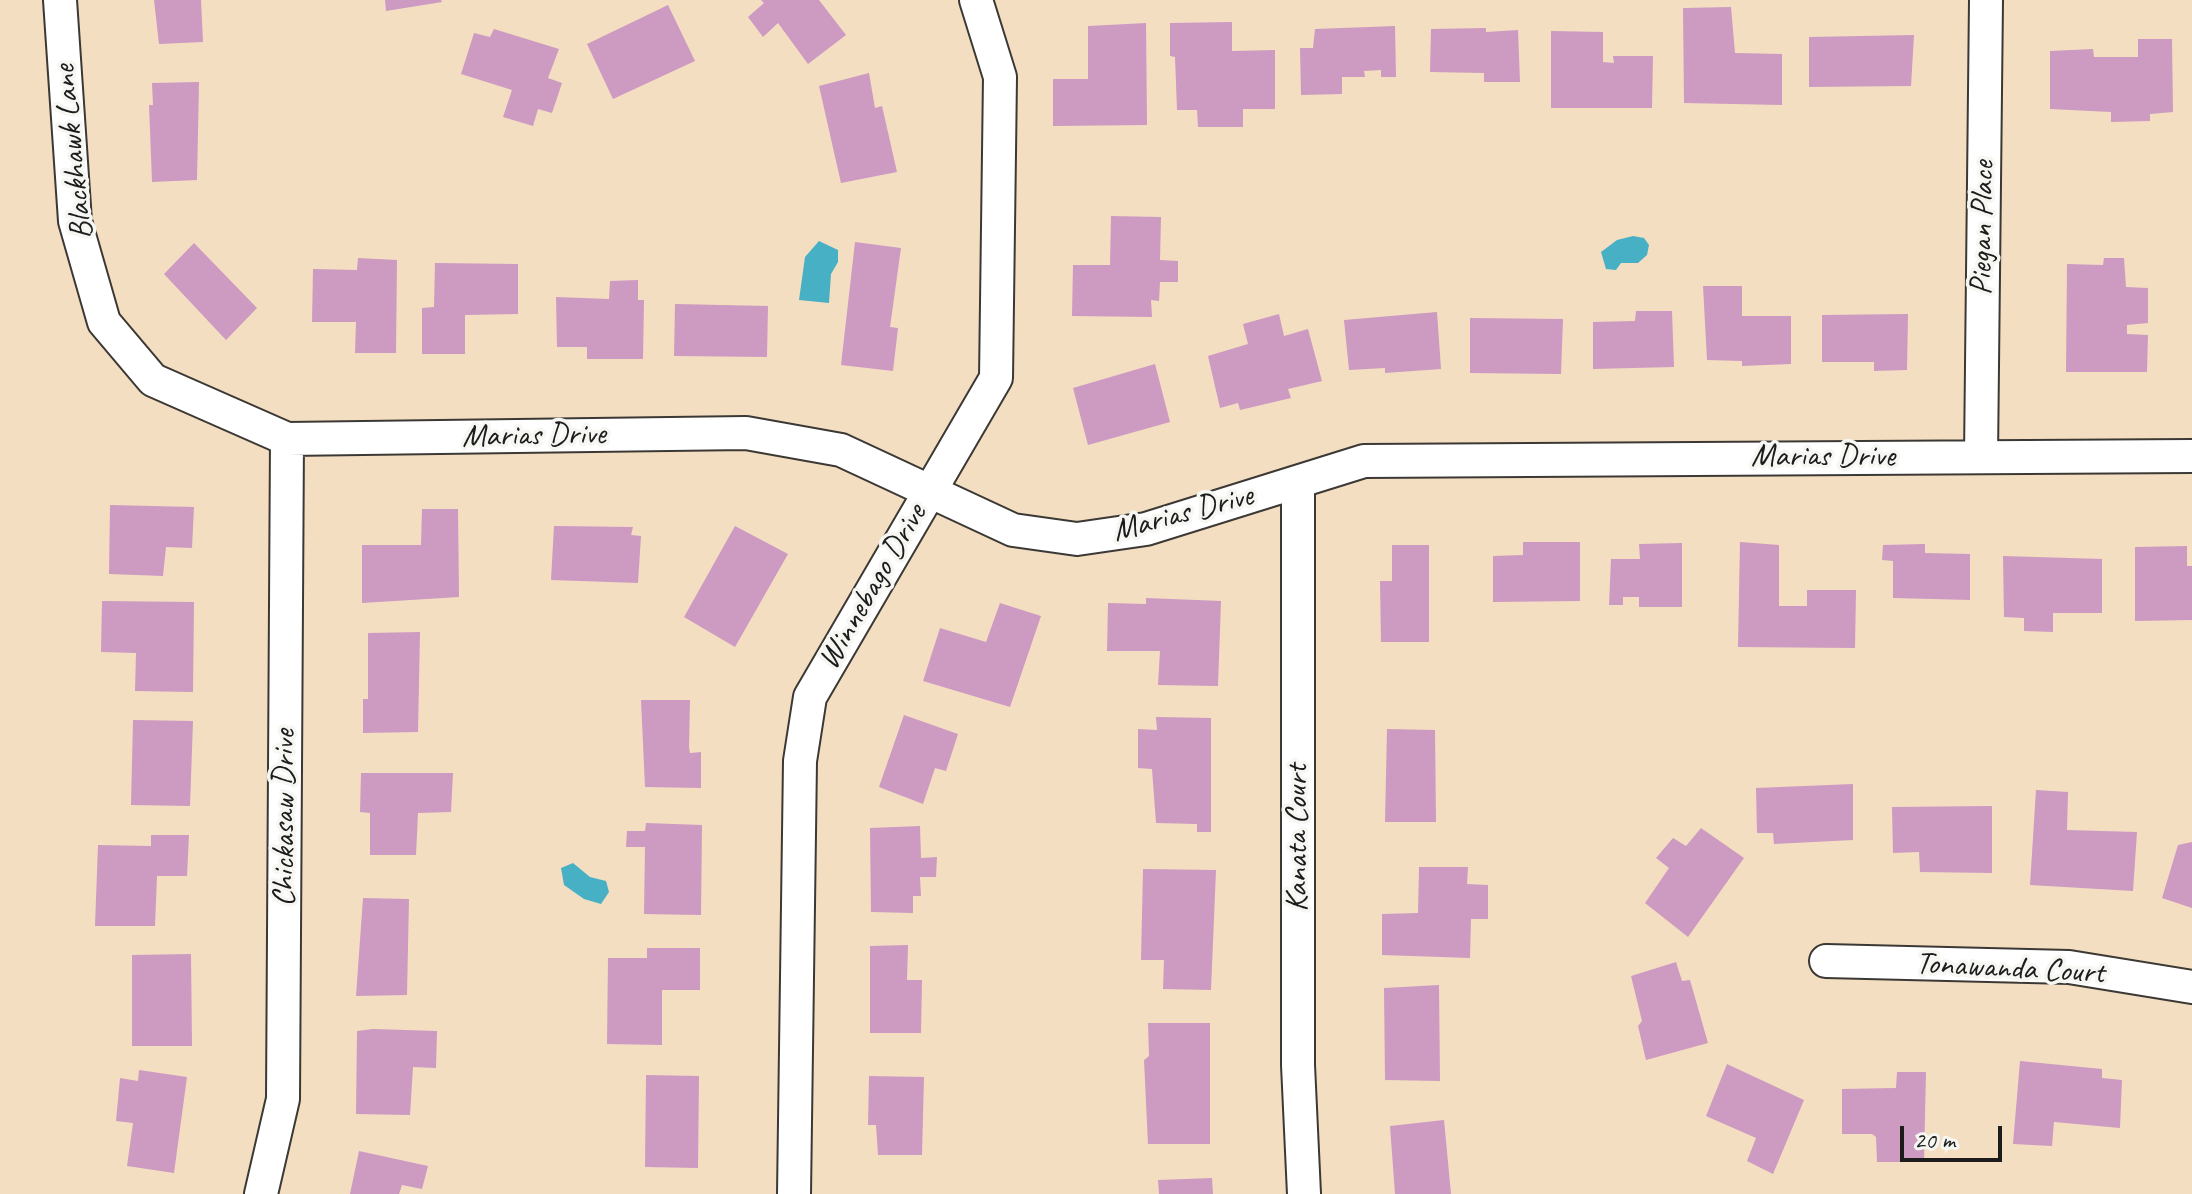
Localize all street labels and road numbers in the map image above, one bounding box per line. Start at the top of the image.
street label: Blackhawk Lane [46,63,102,241]
street label: Piegan Place [1963,160,2003,296]
street label: Marias Drive [462,416,606,456]
street label: Marias Drive [1751,438,1895,476]
street label: Marias Drive [1109,477,1257,551]
street label: Winnebago Drive [810,498,936,676]
street label: Chickasaw Drive [266,729,304,907]
street label: Kanata Court [1279,764,1317,912]
street label: Tonawanda Court [1915,945,2105,993]

